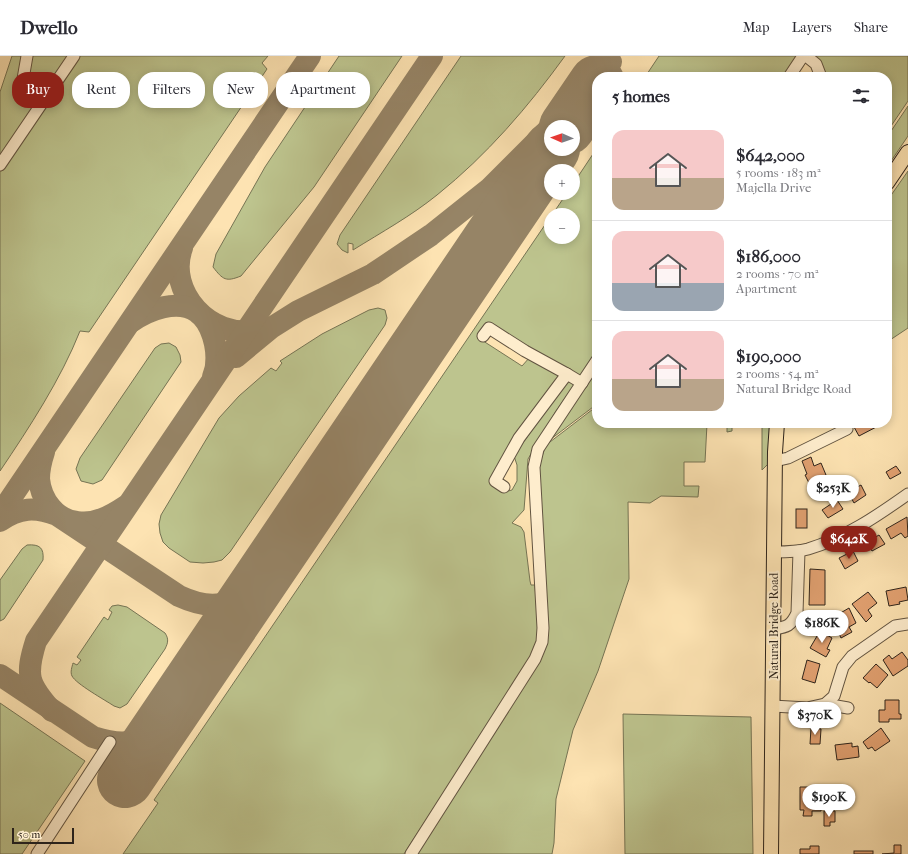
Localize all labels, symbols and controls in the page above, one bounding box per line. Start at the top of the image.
text: Dwello [20,17,78,39]
text: Map [743,19,770,36]
text: Layers [792,19,832,36]
text: Share [854,19,888,36]
chip: Buy [12,72,64,108]
chip: Rent [72,72,130,108]
chip: Filters [138,72,205,108]
chip: New [213,72,268,108]
chip: Apartment [276,72,370,108]
icon: filters [850,85,872,107]
text: 5 homes [612,86,670,106]
north arrow [544,120,580,156]
map controls [544,120,580,244]
text: $642,000 [736,145,805,165]
icon: home [644,146,692,194]
button: + [544,164,580,200]
text: 5 rooms · 183 m² [736,165,821,180]
text: Majella Drive [736,180,811,195]
button: − [544,208,580,244]
text: $186,000 [736,246,801,266]
icon: home [644,247,692,295]
text: 2 rooms · 70 m² [736,266,819,281]
text: Apartment [736,281,797,296]
text: $190,000 [736,346,801,366]
icon: home [644,347,692,395]
text: 2 rooms · 54 m² [736,366,818,381]
text: Natural Bridge Road [736,381,851,396]
pin: $253K [805,475,861,509]
text: $253K [816,480,850,495]
pin: $642K [821,526,877,560]
text: $642K [830,531,868,546]
street label: Natural Bridge Road [767,572,781,679]
pin: $186K [794,610,850,644]
text: $186K [805,615,839,630]
pin: $370K [787,702,843,736]
text: $370K [797,707,833,722]
pin: $190K [801,784,857,818]
text: $190K [811,789,847,804]
scale bar [12,826,74,845]
text: 50 m [18,828,40,841]

